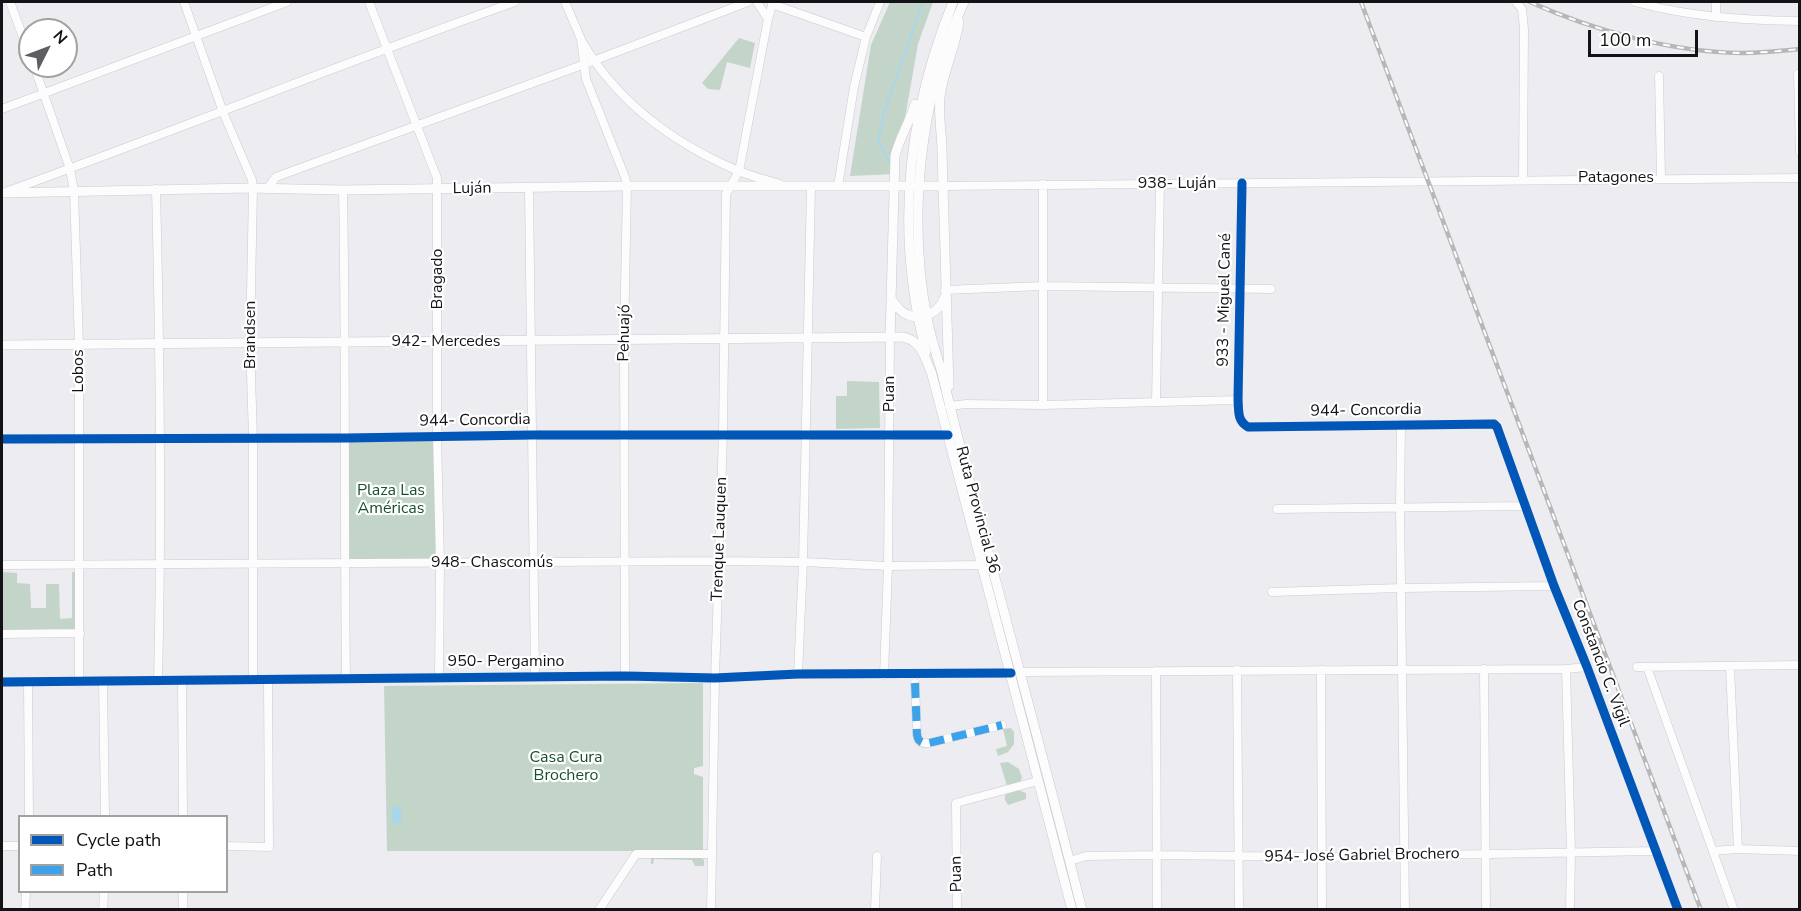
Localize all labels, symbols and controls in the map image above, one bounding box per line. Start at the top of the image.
north arrow [18,18,78,78]
scale bar [1591,18,1700,56]
text: N [48,25,72,49]
text: 100 m [1599,28,1651,52]
street label: Patagones [1578,168,1654,188]
street label: 938- Luján [1138,174,1216,194]
street label: Luján [452,179,492,199]
street label: 933 - Miguel Cané [1214,233,1236,367]
street label: Bragado [428,248,448,310]
street label: Brandsen [241,301,261,369]
street label: Pehuajó [615,304,635,362]
street label: 942- Mercedes [392,332,500,352]
street label: Lobos [69,349,89,393]
street label: Puan [880,376,900,412]
street label: 944- Concordia [1310,400,1422,422]
street label: 944- Concordia [419,410,531,432]
street label: Ruta Provincial 36 [951,444,1003,576]
street label: Trenque Lauquen [708,476,732,602]
park label: Plaza Las Américas [357,481,425,519]
street label: 948- Chascomús [431,553,553,573]
street label: Constancio C. Vigil [1567,597,1633,729]
street label: 950- Pergamino [448,652,564,672]
park label: Casa Cura Brochero [530,748,602,786]
legend [18,815,228,893]
text: Cycle path [76,828,161,852]
street label: 954- José Gabriel Brochero [1264,845,1460,867]
street label: Puan [947,856,967,892]
text: Path [76,858,113,882]

